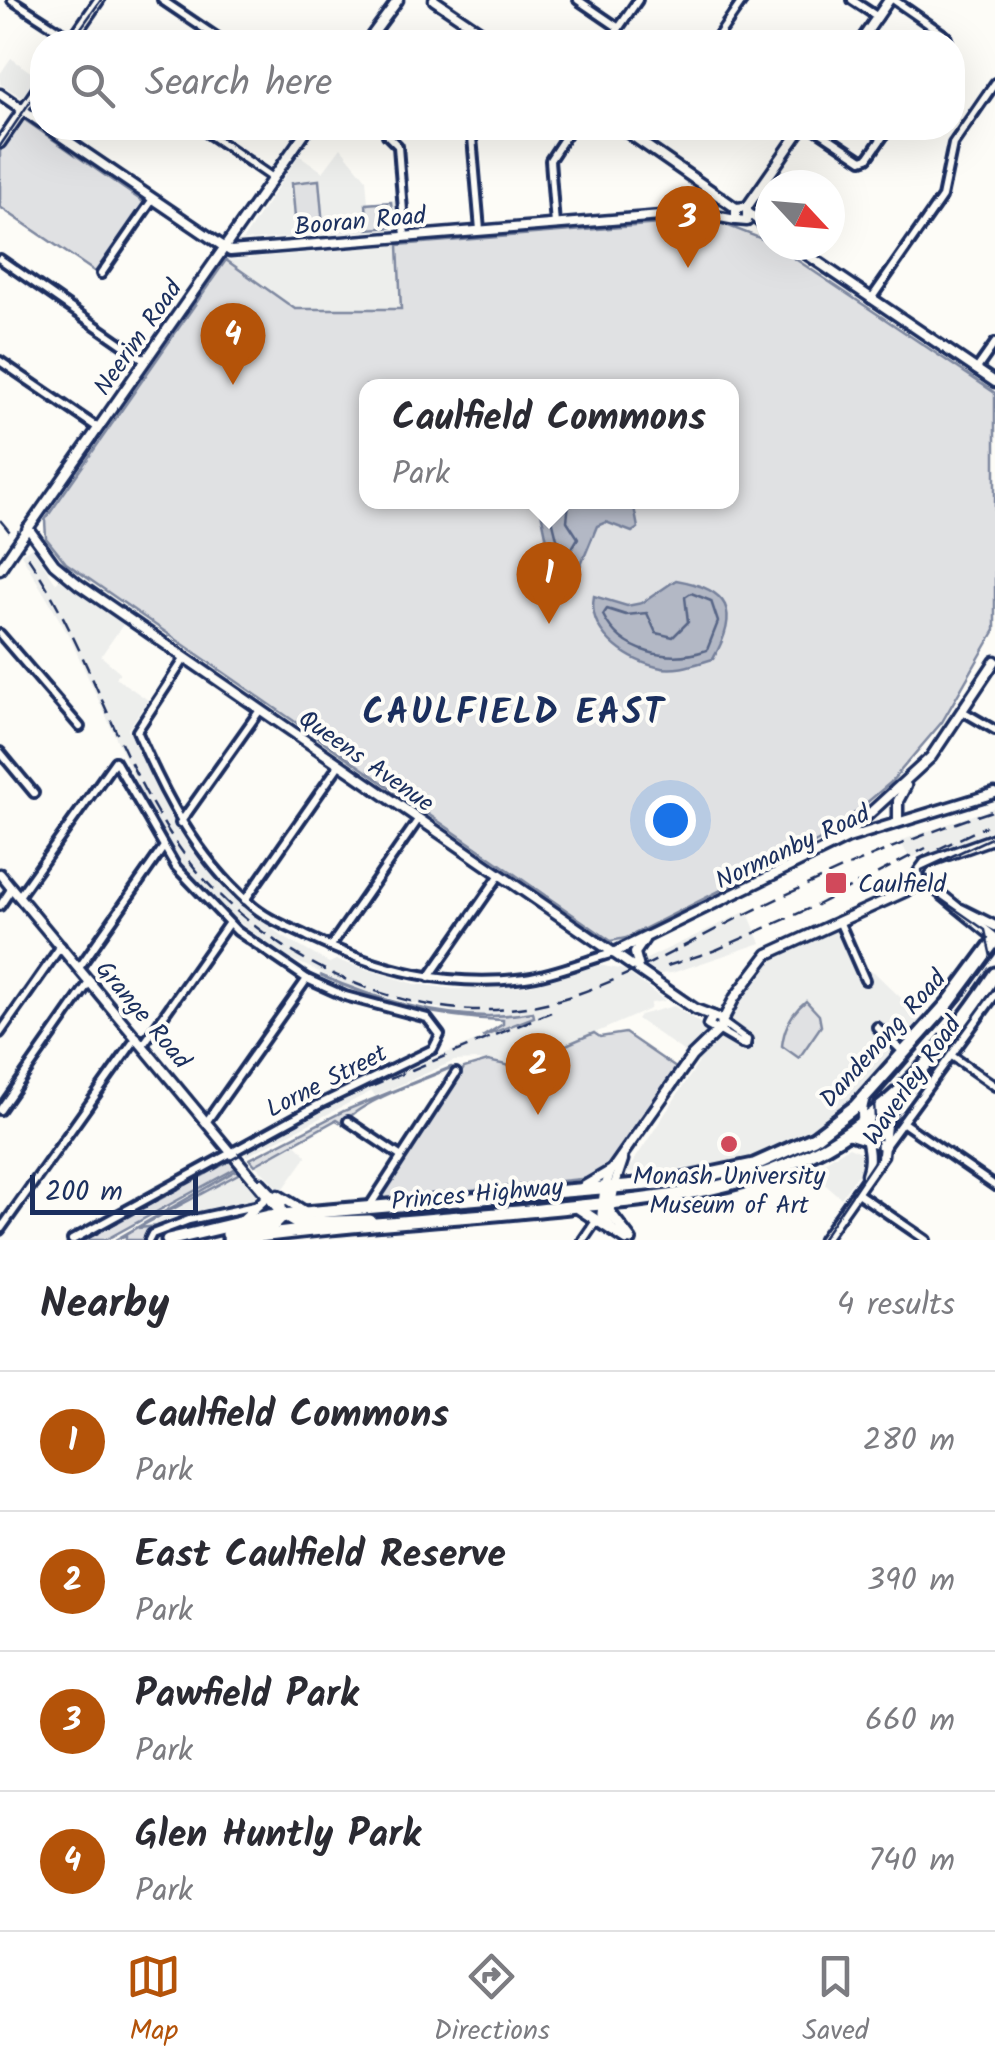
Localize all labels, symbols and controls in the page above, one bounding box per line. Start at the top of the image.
search box [30,30,965,140]
text: Search here [145,55,332,115]
icon: search [65,58,120,113]
north arrow [755,170,845,260]
pin: 3 [656,186,720,268]
street label: Booran Road [293,196,429,248]
street label: Neerim Road [84,271,194,404]
pin: 4 [200,302,266,385]
popup [359,379,739,509]
text: Caulfield Commons [392,389,706,449]
text: Park [392,449,450,500]
pin: 1 [516,542,582,624]
district label: CAULFIELD EAST [362,686,666,742]
street label: Queens Avenue [290,700,442,823]
street label: Normanby Road [709,794,878,901]
your location [645,795,696,846]
place label: Caulfield [858,865,947,905]
marker: Caulfield [823,870,849,896]
street label: Grange Road [85,952,201,1080]
street label: Dandenong Road [810,960,958,1118]
street label: Waverley Road [853,1007,973,1154]
pin: 2 [506,1032,570,1115]
street label: Lorne Street [259,1034,395,1129]
marker: Monash University Museum of Art [718,1133,740,1155]
place label: Monash University Museum of Art [633,1157,826,1226]
street label: Princes Highway [390,1168,565,1222]
scale bar [30,1170,198,1214]
text: 200 m [45,1170,123,1215]
text: Nearby [40,1272,169,1339]
text: 4 results [837,1280,955,1331]
text: Caulfield Commons [135,1386,449,1446]
text: 1 [68,1416,77,1467]
text: 280 m [863,1416,955,1467]
text: Park [135,1446,193,1497]
text: East Caulfield Reserve [135,1526,506,1586]
text: 2 [63,1556,82,1607]
text: 390 m [867,1556,955,1607]
text: Park [135,1586,193,1637]
text: Pawfield Park [135,1666,358,1726]
text: 3 [64,1696,81,1747]
text: 660 m [865,1696,955,1747]
text: Park [135,1726,193,1777]
text: Glen Huntly Park [135,1806,421,1866]
text: 4 [64,1836,81,1887]
text: 740 m [868,1836,955,1887]
text: Park [135,1866,193,1917]
tab: Map [126,1949,181,2054]
tab: Directions [434,1949,550,2054]
tab: Saved [802,1949,869,2054]

